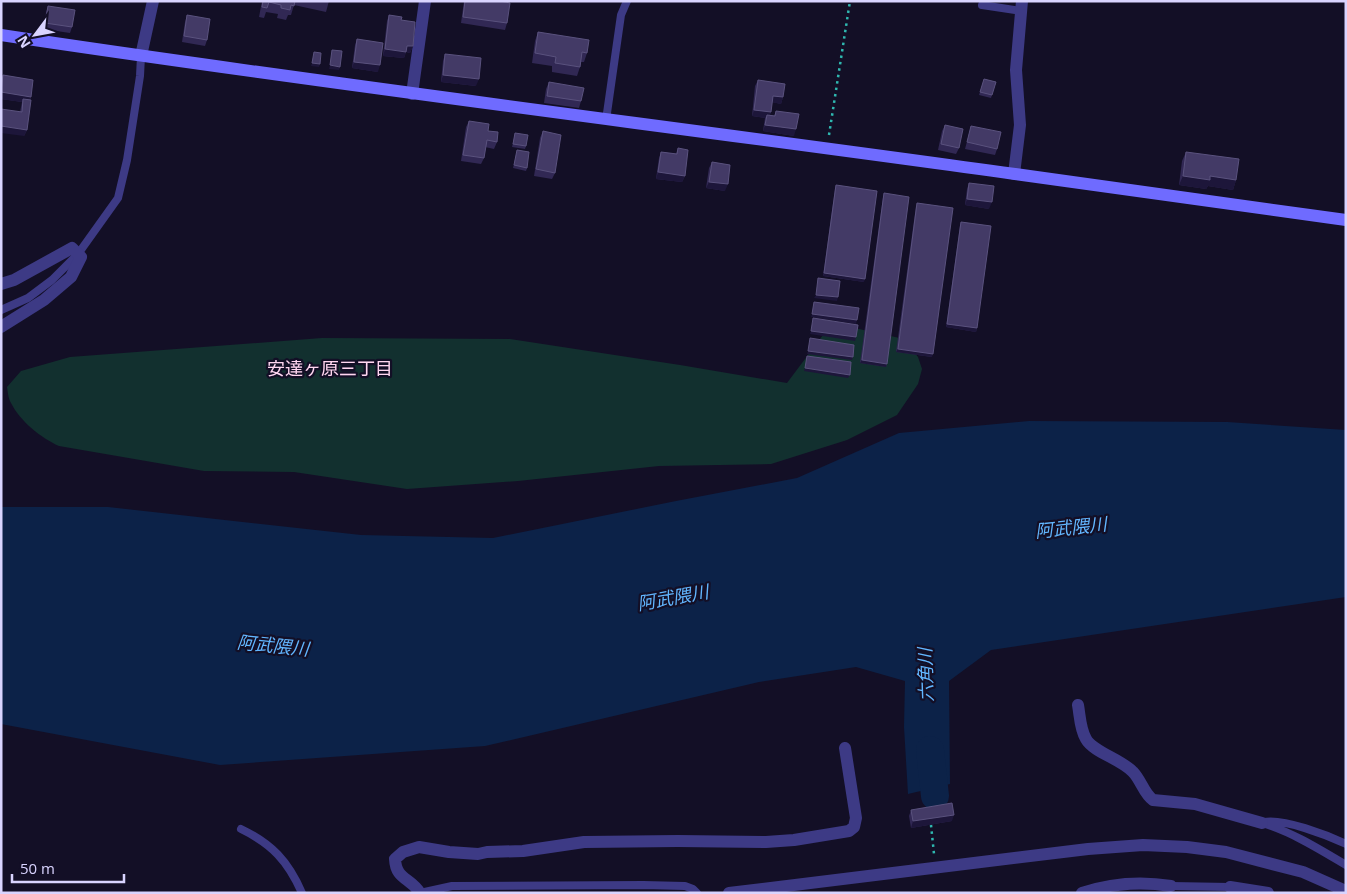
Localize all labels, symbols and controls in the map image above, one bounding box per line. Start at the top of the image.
north arrow [10,10,60,60]
text: N [12,32,35,52]
district label: 安達ヶ原三丁目 [267,356,393,380]
water label: 阿武隈川 [1034,511,1110,543]
water label: 阿武隈川 [635,579,712,615]
water label: 阿武隈川 [236,629,312,661]
water label: 六角川 [912,646,938,702]
scale bar [12,852,125,884]
text: 50 m [20,858,55,878]

